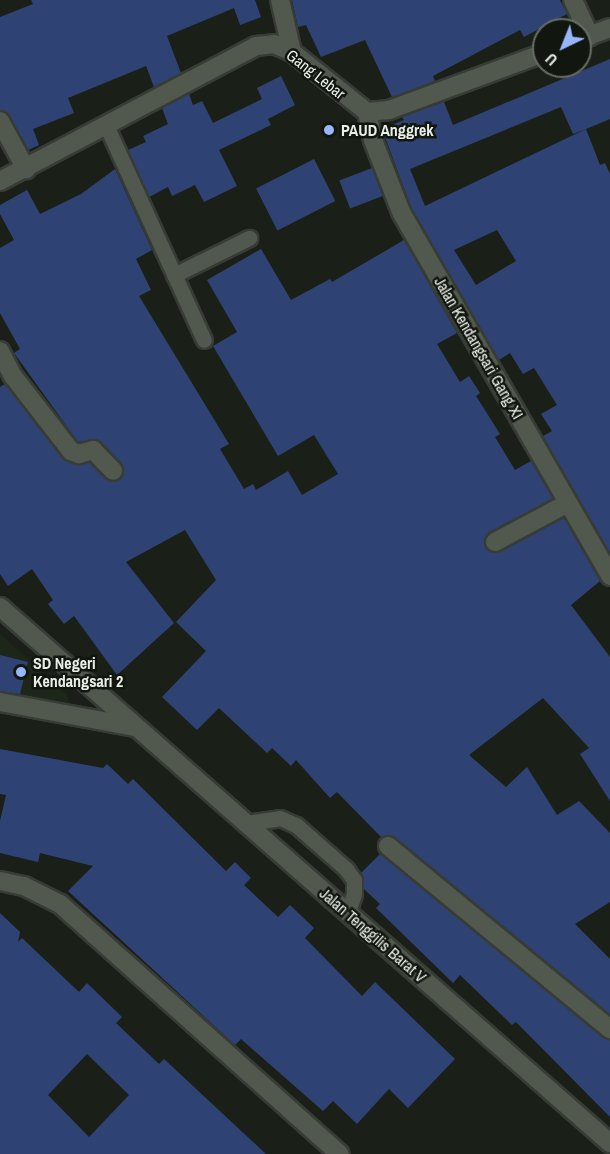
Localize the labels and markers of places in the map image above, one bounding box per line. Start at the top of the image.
place label: PAUD Anggrek [341,120,434,140]
marker: PAUD Anggrek [322,123,336,137]
place label: SD Negeri Kendangsari 2 [33,653,123,691]
marker: SD Negeri Kendangsari 2 [14,665,28,679]

